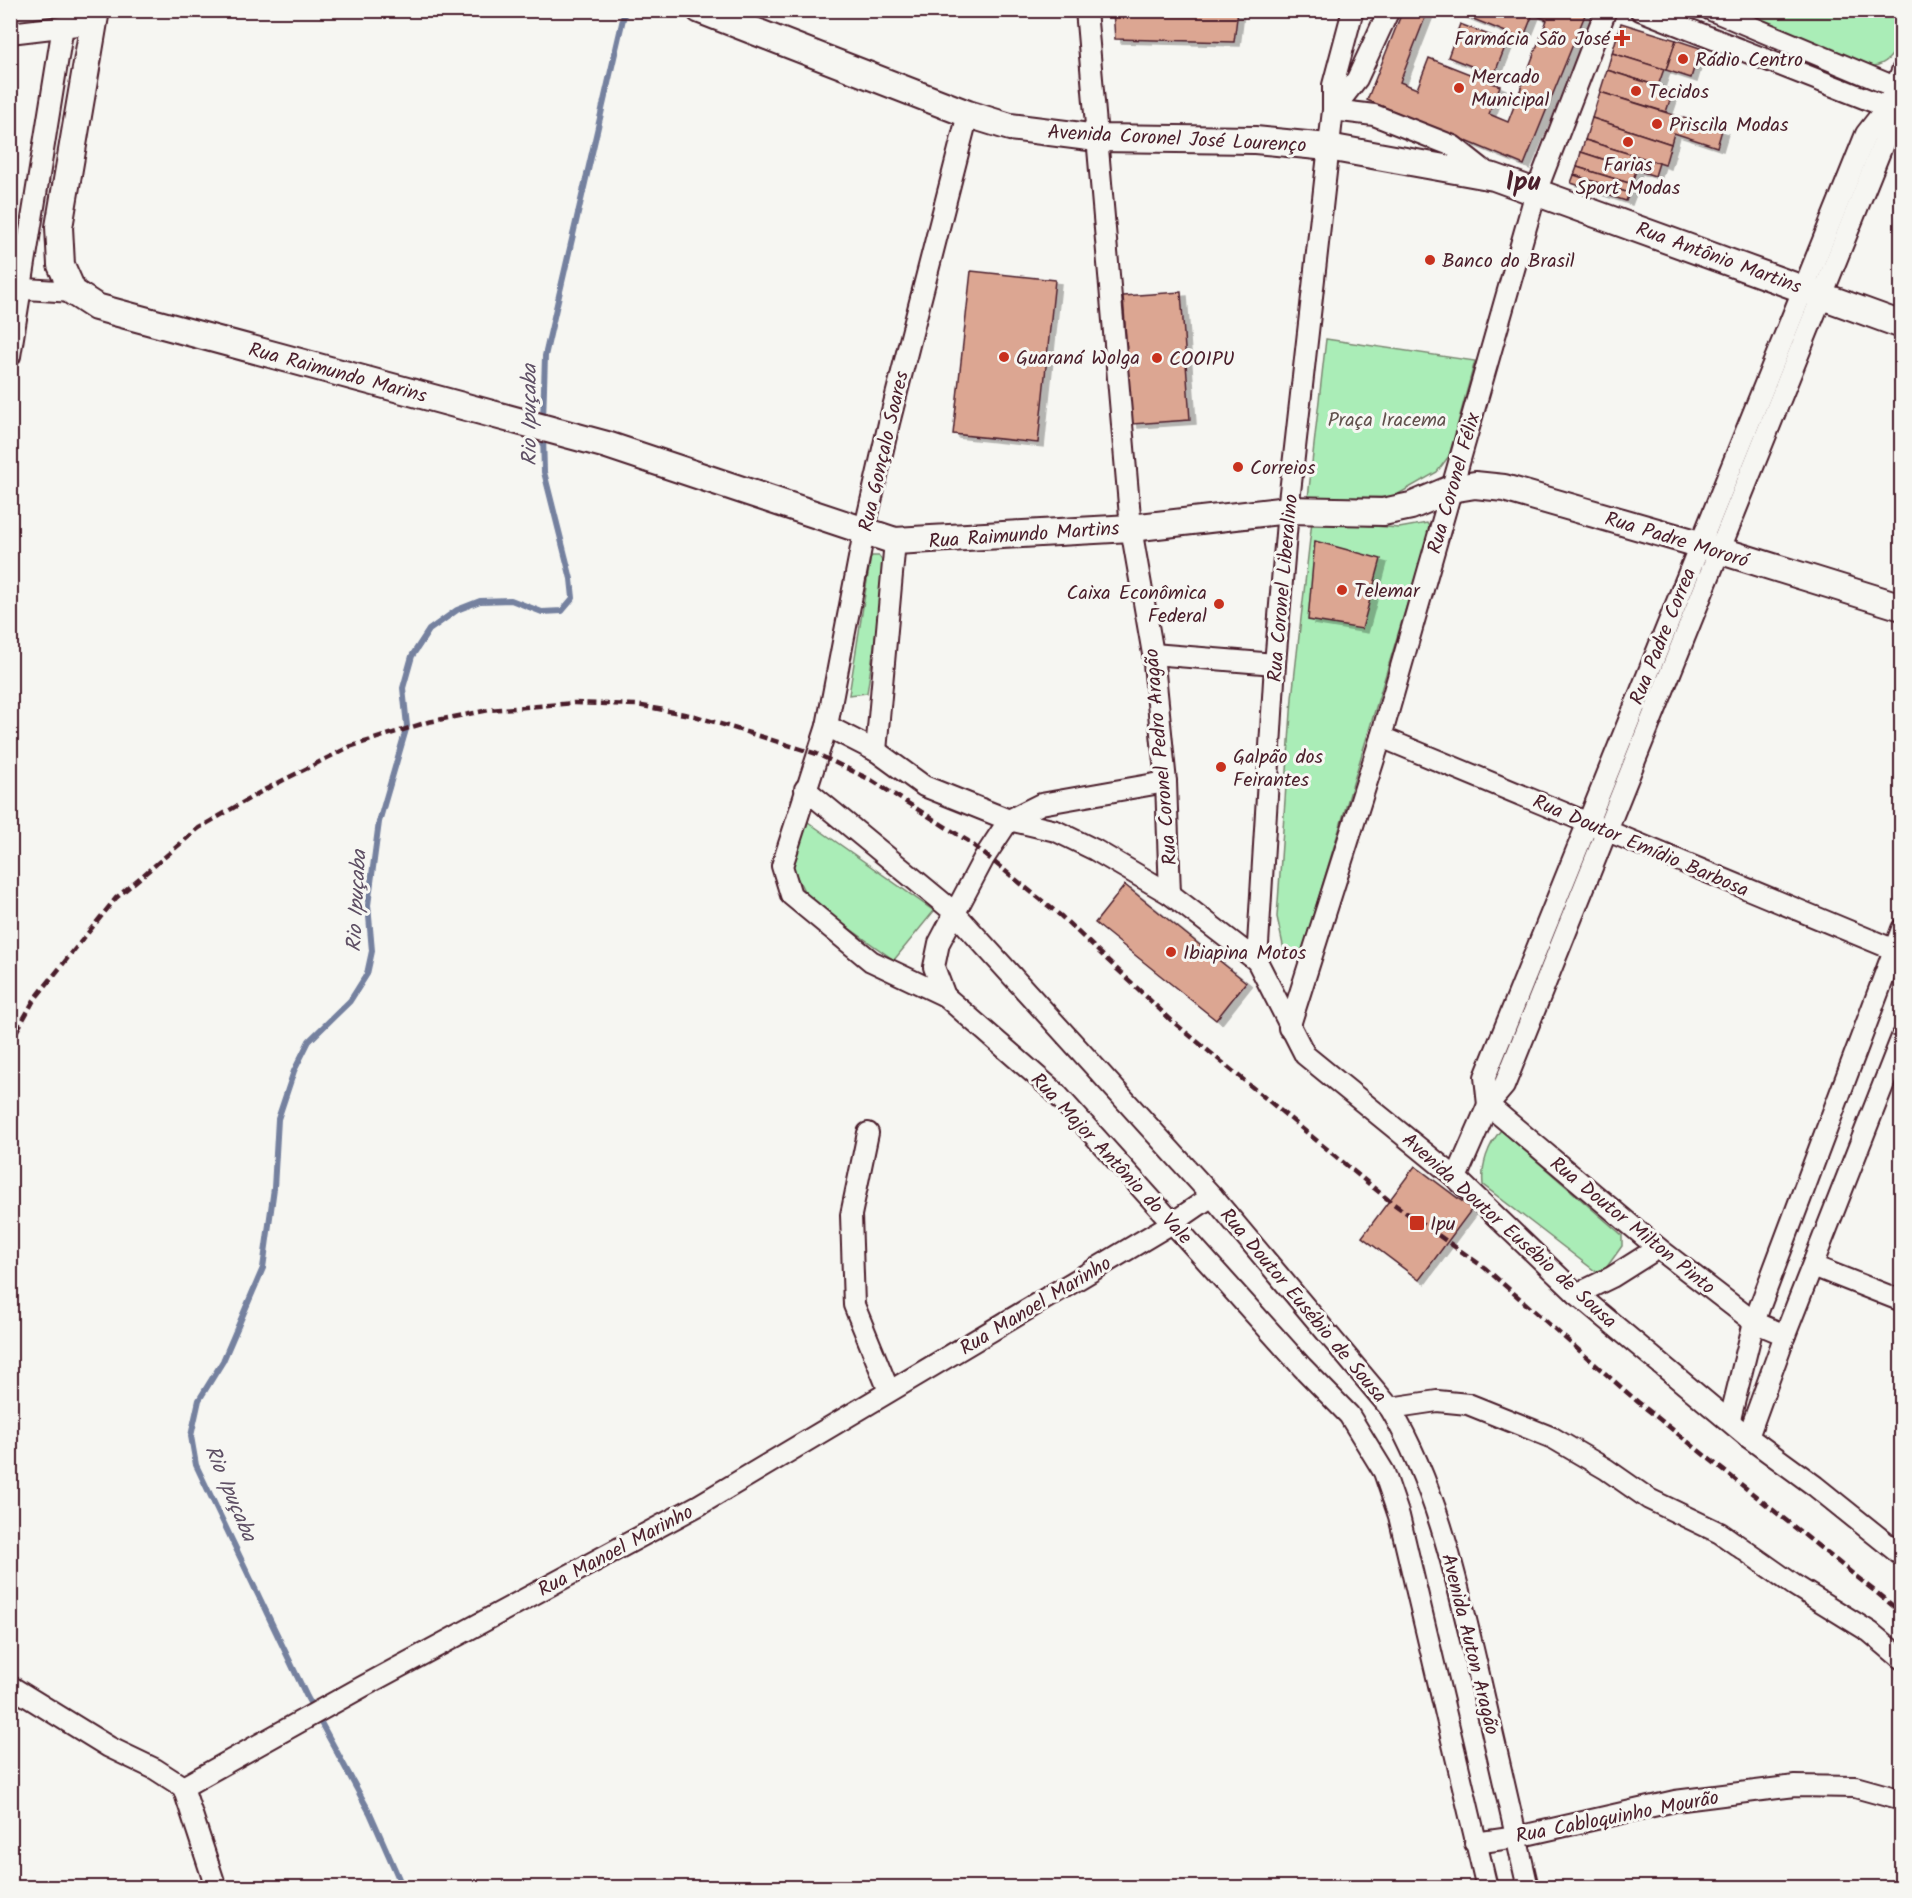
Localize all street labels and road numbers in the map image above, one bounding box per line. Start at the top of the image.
street label: Avenida Coronel José Lourenço [1047,117,1307,163]
street label: Rua Antônio Martins [1631,214,1806,304]
street label: Rua Raimundo Marins [245,335,431,413]
street label: Rua Gonçalo Soares [851,367,919,535]
street label: Rua Coronel Félix [1420,409,1490,558]
street label: Rua Coronel Liberalino [1260,493,1308,683]
street label: Rua Padre Mororó [1601,504,1753,578]
street label: Rua Raimundo Martins [928,513,1121,559]
street label: Rua Padre Correa [1622,563,1706,710]
street label: Rua Coronel Pedro Aragão [1137,647,1187,867]
street label: Rua Doutor Emídio Barbosa [1527,787,1753,907]
street label: Rua Major Antônio do Vale [1022,1066,1199,1253]
street label: Avenida Doutor Eusébio de Sousa [1394,1126,1624,1337]
street label: Rua Doutor Milton Pinto [1542,1149,1722,1304]
street label: Rua Doutor Eusébio de Sousa [1211,1201,1394,1411]
street label: Rua Manoel Marinho [954,1249,1118,1365]
street label: Rua Manoel Marinho [532,1497,700,1606]
street label: Avenida Auton Aragão [1431,1550,1507,1739]
street label: Rua Cabloquinho Mourão [1513,1783,1722,1853]

